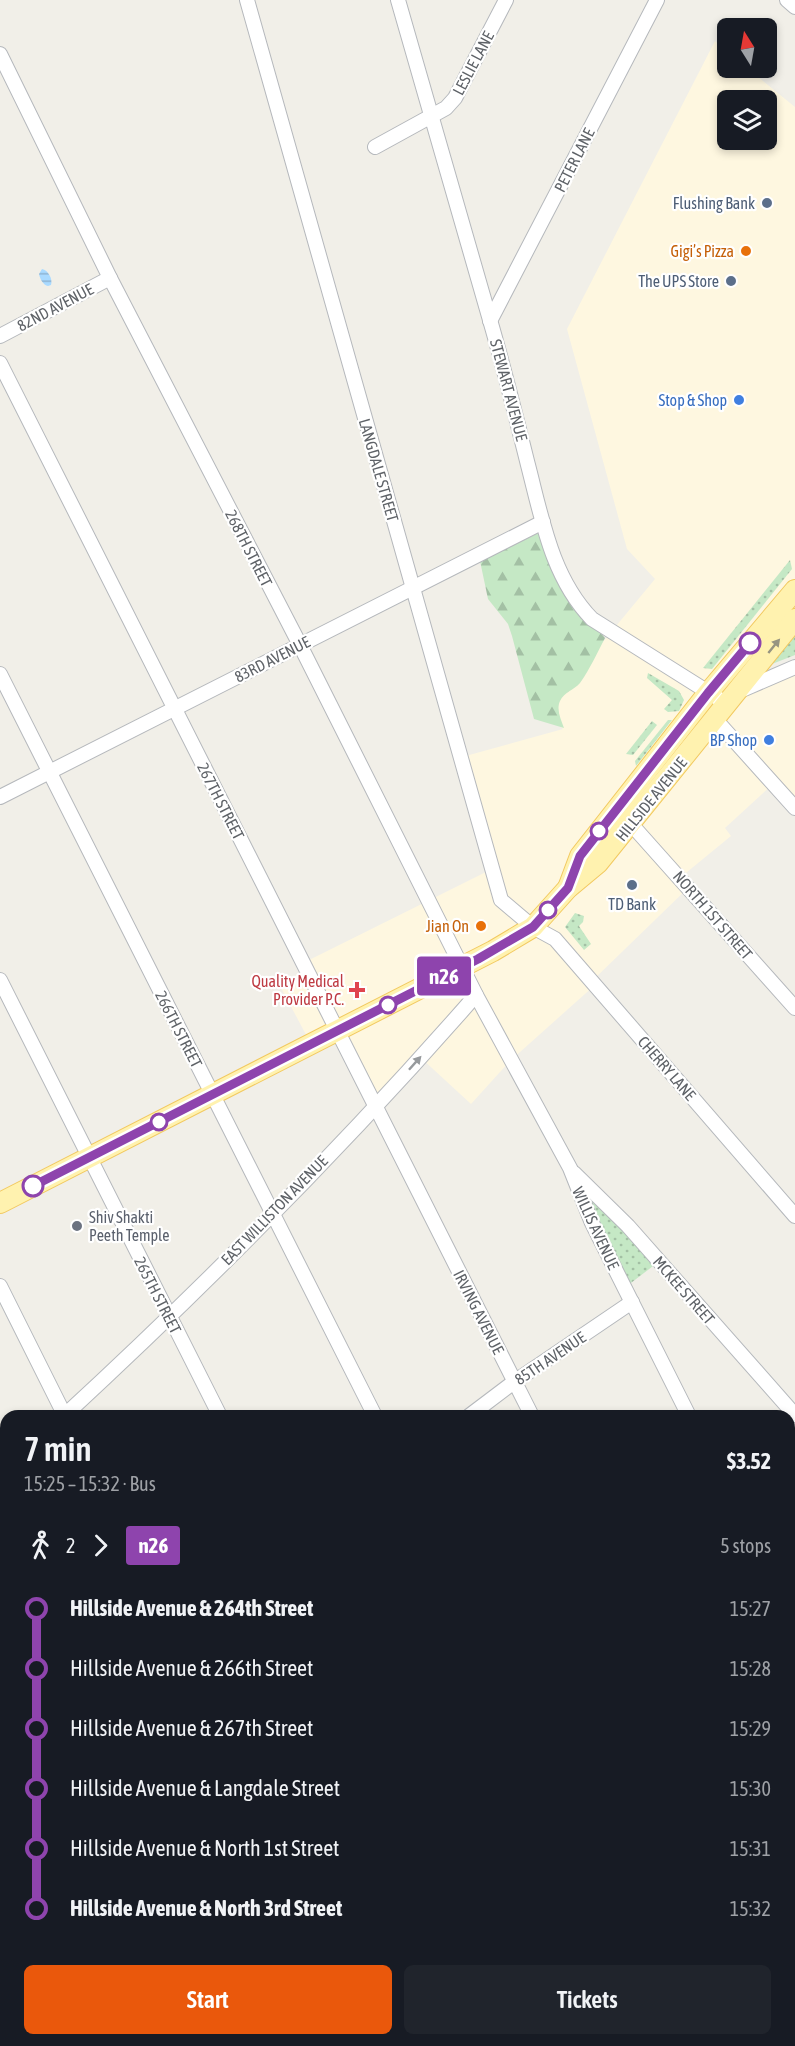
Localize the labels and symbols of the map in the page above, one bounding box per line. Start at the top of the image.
north arrow [717,18,777,78]
street label: LESLIE LANE [449,28,497,98]
street label: PETER LANE [550,125,598,195]
place label: Flushing Bank [673,194,755,213]
marker: Flushing Bank [760,196,774,210]
place label: Gigi’s Pizza [671,242,734,261]
marker: Gigi’s Pizza [739,244,753,258]
place label: The UPS Store [638,272,719,290]
marker: The UPS Store [724,274,738,288]
street label: 82ND AVENUE [14,279,96,335]
street label: STEWART AVENUE [487,337,531,443]
place label: Stop & Shop [658,391,727,410]
marker: Stop & Shop [732,393,746,407]
street label: LANGDALE STREET [356,416,402,524]
street label: 268TH STREET [222,507,276,589]
street label: 83RD AVENUE [231,632,313,686]
unlabelled marker [739,632,761,654]
one-way arrow [767,638,780,653]
place label: BP Shop [710,731,757,750]
marker: BP Shop [762,733,776,747]
street label: HILLSIDE AVENUE [612,753,690,844]
street label: 267TH STREET [194,760,248,842]
unlabelled marker [590,822,608,840]
street label: NORTH 1ST STREET [670,867,756,963]
marker: TD Bank [625,878,639,892]
place label: TD Bank [608,895,656,913]
unlabelled marker [539,901,557,919]
place label: Jian On [426,917,469,935]
marker: Jian On [474,919,488,933]
line badge: n26 [410,956,478,996]
place label: Quality Medical Provider P.C. [251,972,345,1008]
marker: Quality Medical Provider P.C. [348,981,366,999]
street label: 266TH STREET [152,988,206,1070]
unlabelled marker [379,996,397,1014]
street label: CHERRY LANE [634,1032,700,1104]
one-way arrow [408,1056,421,1071]
unlabelled marker [150,1113,168,1131]
street label: EAST WILLISTON AVENUE [217,1151,331,1268]
unlabelled marker [22,1175,44,1197]
street label: WILLIS AVENUE [569,1184,623,1272]
place label: Shiv Shakti Peeth Temple [89,1208,169,1245]
marker: Shiv Shakti Peeth Temple [70,1219,84,1233]
street label: MCKEE STREET [650,1252,718,1328]
street label: 265TH STREET [131,1254,185,1336]
street label: IRVING AVENUE [450,1267,508,1357]
street label: 85TH AVENUE [511,1328,589,1388]

